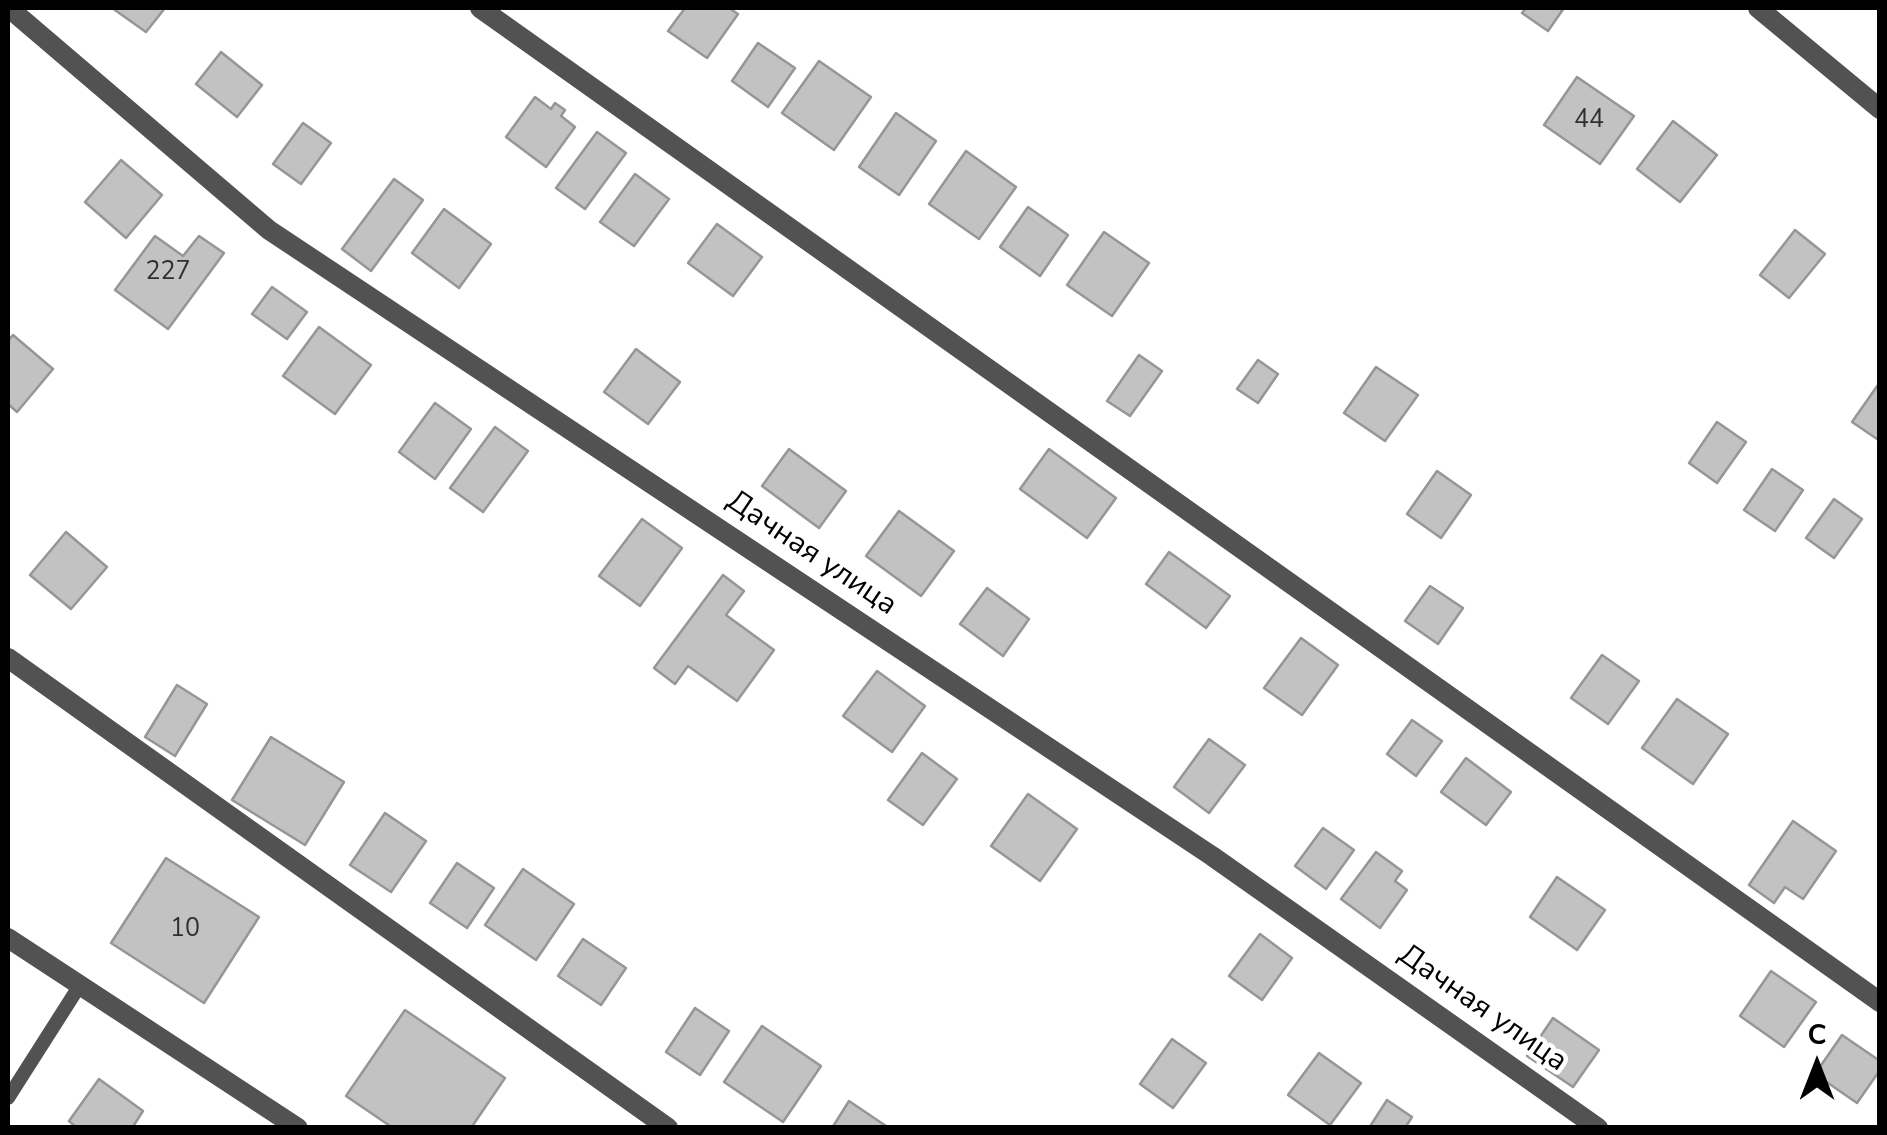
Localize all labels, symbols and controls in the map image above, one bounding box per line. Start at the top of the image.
house number: 44 [1574,106,1604,136]
house number: 227 [146,258,190,288]
street label: Дачная улица [719,484,903,624]
house number: 10 [170,915,200,945]
street label: Дачная улица [1391,938,1573,1080]
north arrow [1767,1015,1867,1115]
text: С [1807,1016,1827,1054]

